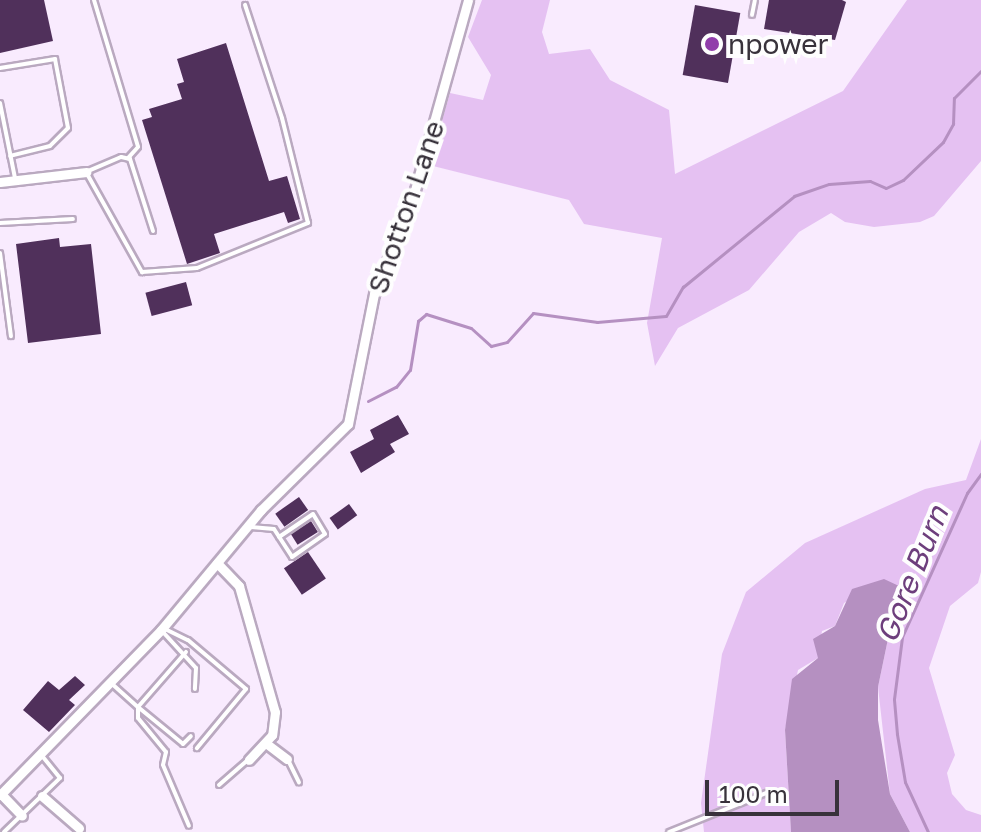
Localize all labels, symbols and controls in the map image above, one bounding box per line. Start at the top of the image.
place label: npower [728,27,829,61]
marker: npower [703,35,721,53]
street label: Shotton Lane [361,116,451,298]
water label: Gore Burn [868,501,956,647]
scale bar [709,764,843,814]
text: 100 m [719,779,788,808]

